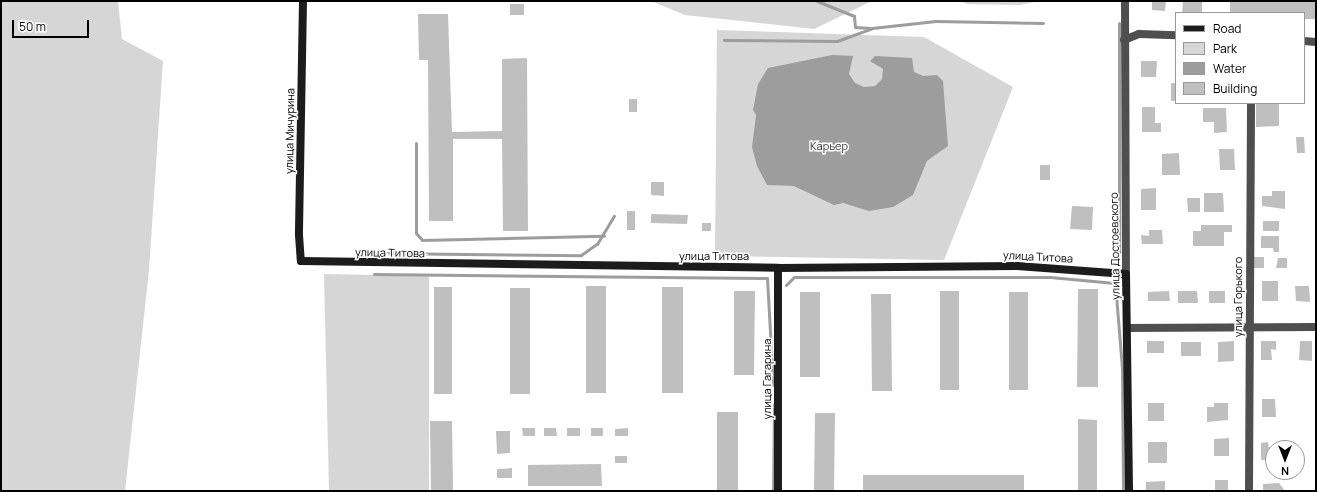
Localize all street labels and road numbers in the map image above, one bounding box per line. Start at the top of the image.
street label: улица Мичурина [283,88,297,174]
street label: улица Достоевского [1107,192,1123,300]
street label: улица Титова [355,246,425,260]
street label: улица Титова [679,249,749,263]
street label: улица Титова [1003,249,1073,265]
street label: улица Горького [1231,257,1245,337]
street label: улица Гагарина [760,339,774,419]

